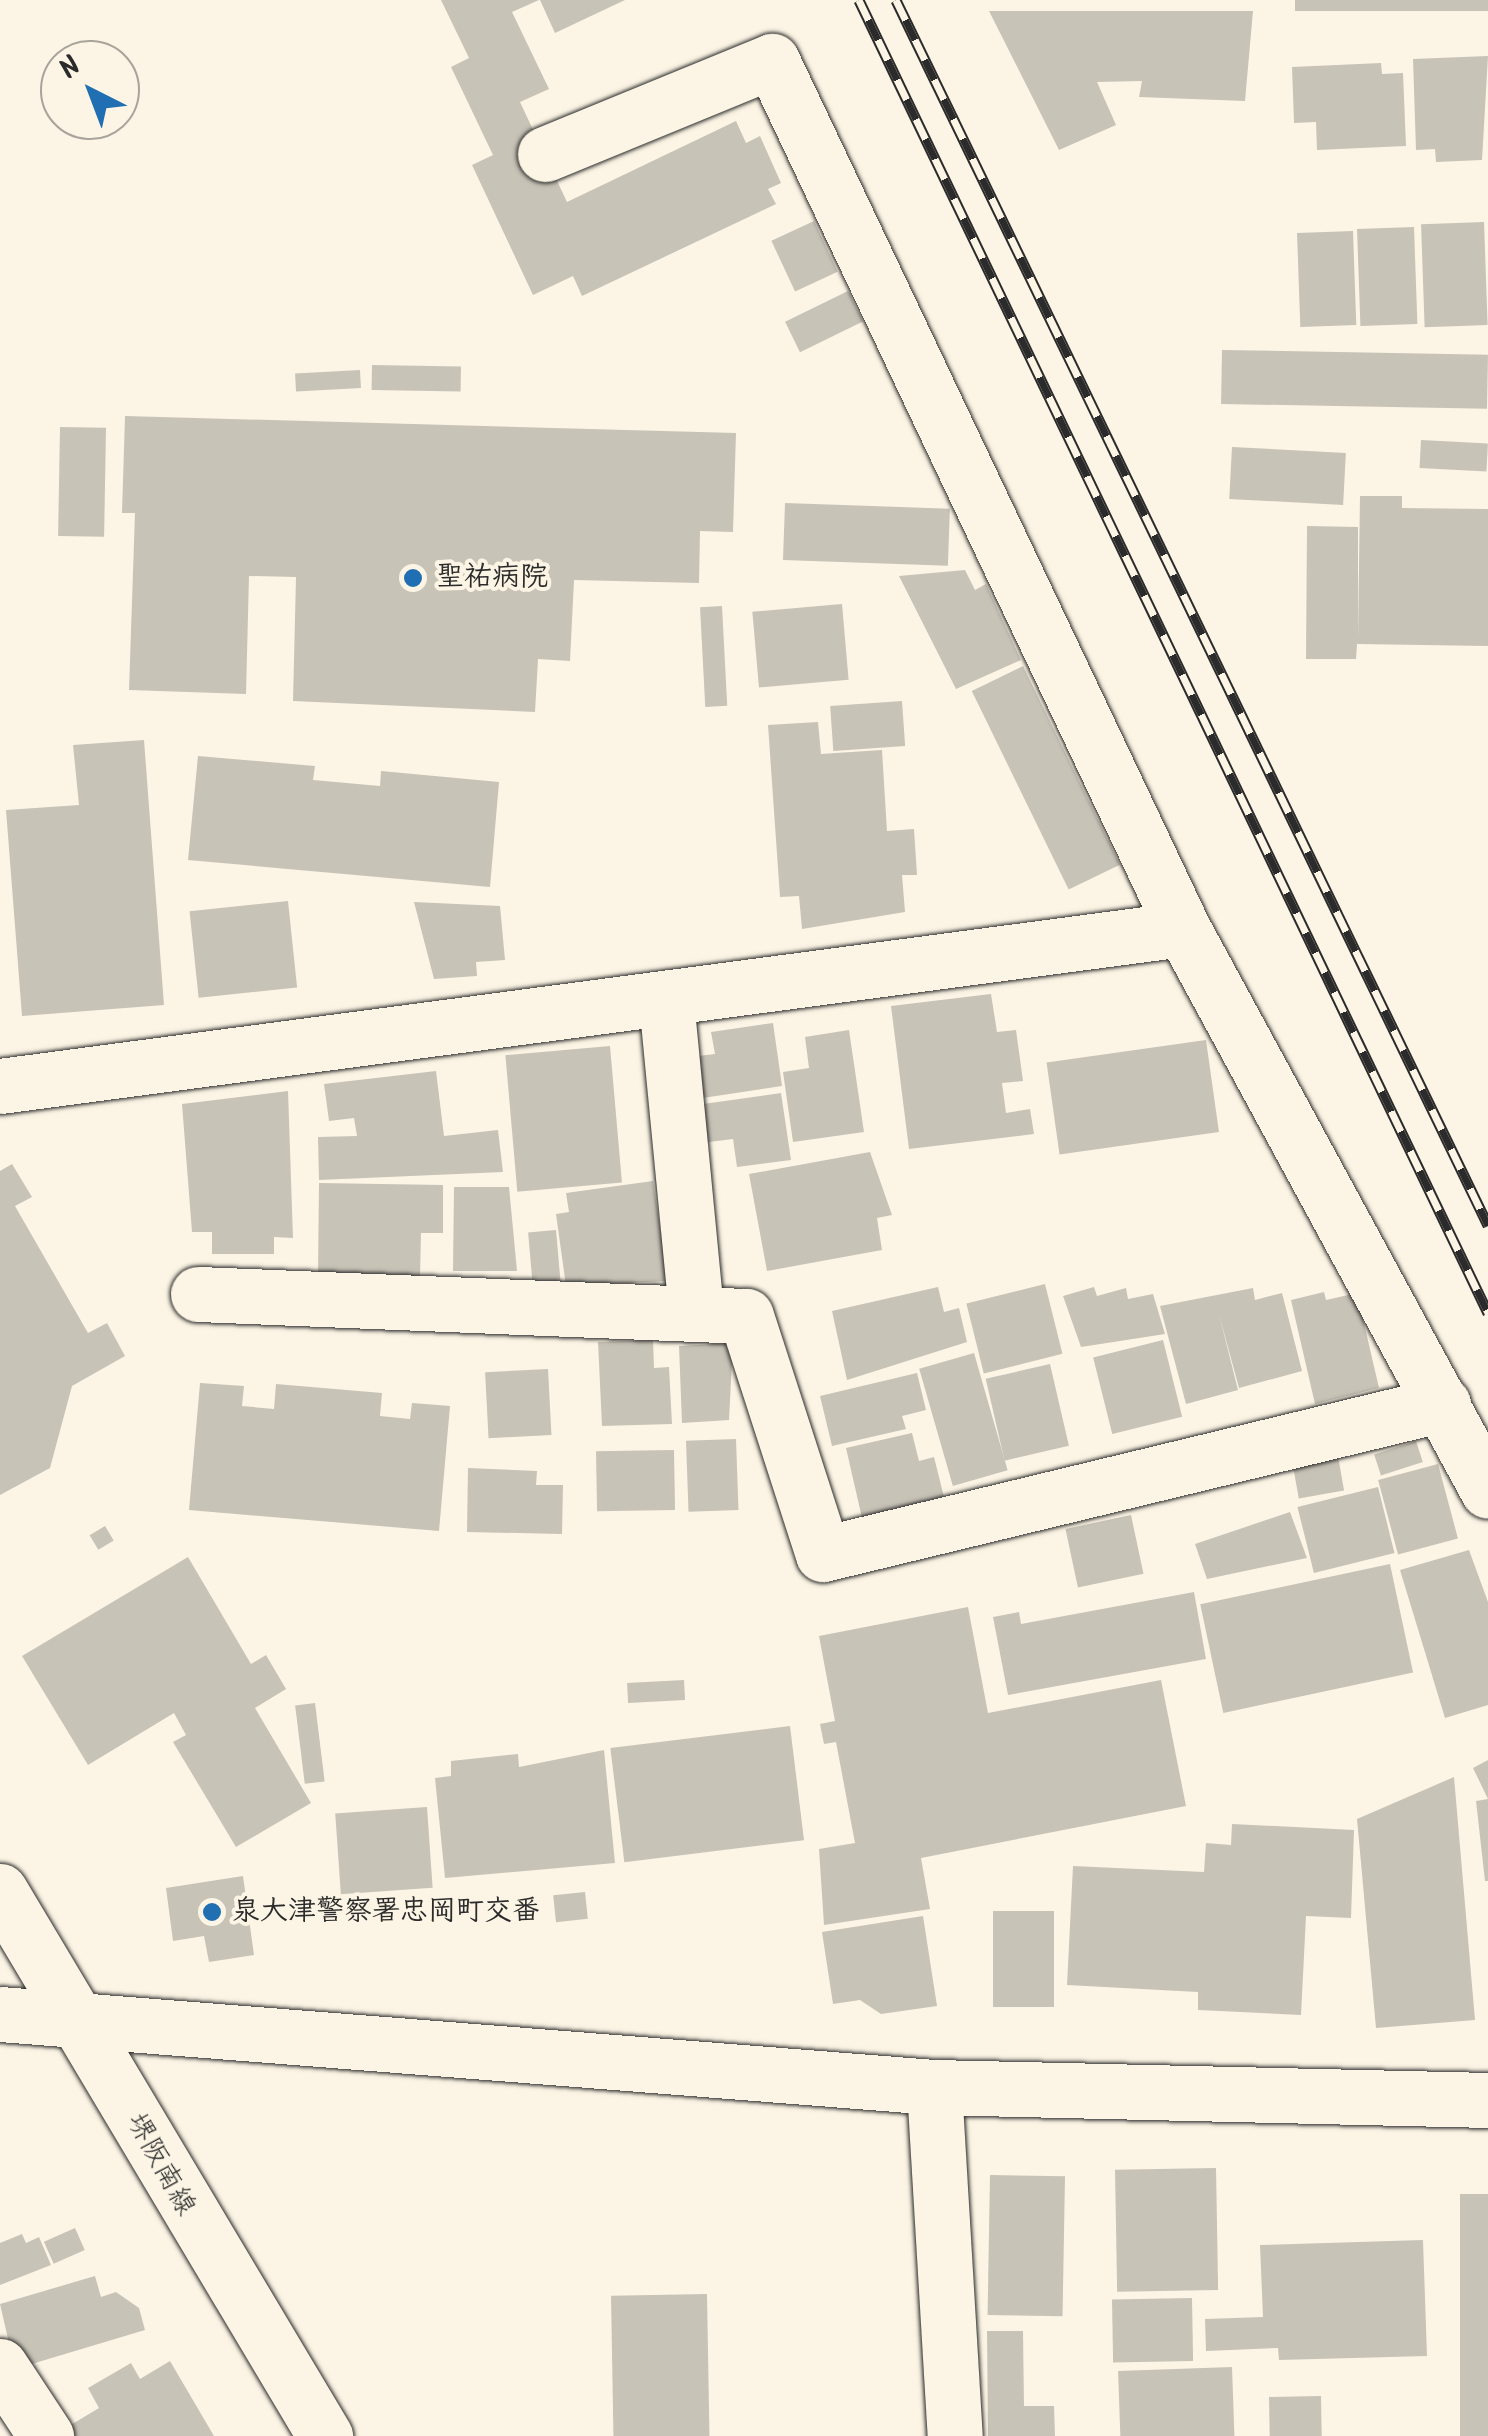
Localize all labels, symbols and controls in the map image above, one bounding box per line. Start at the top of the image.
north arrow [40,40,140,140]
text: N [49,46,93,91]
place label: 聖祐病院 [436,561,548,595]
marker: 聖祐病院 [400,565,426,591]
place label: 泉大津警察署忠岡町交番 [232,1895,540,1929]
marker: 泉大津警察署忠岡町交番 [201,1901,223,1923]
street label: 堺阪南線 [118,2108,202,2222]

